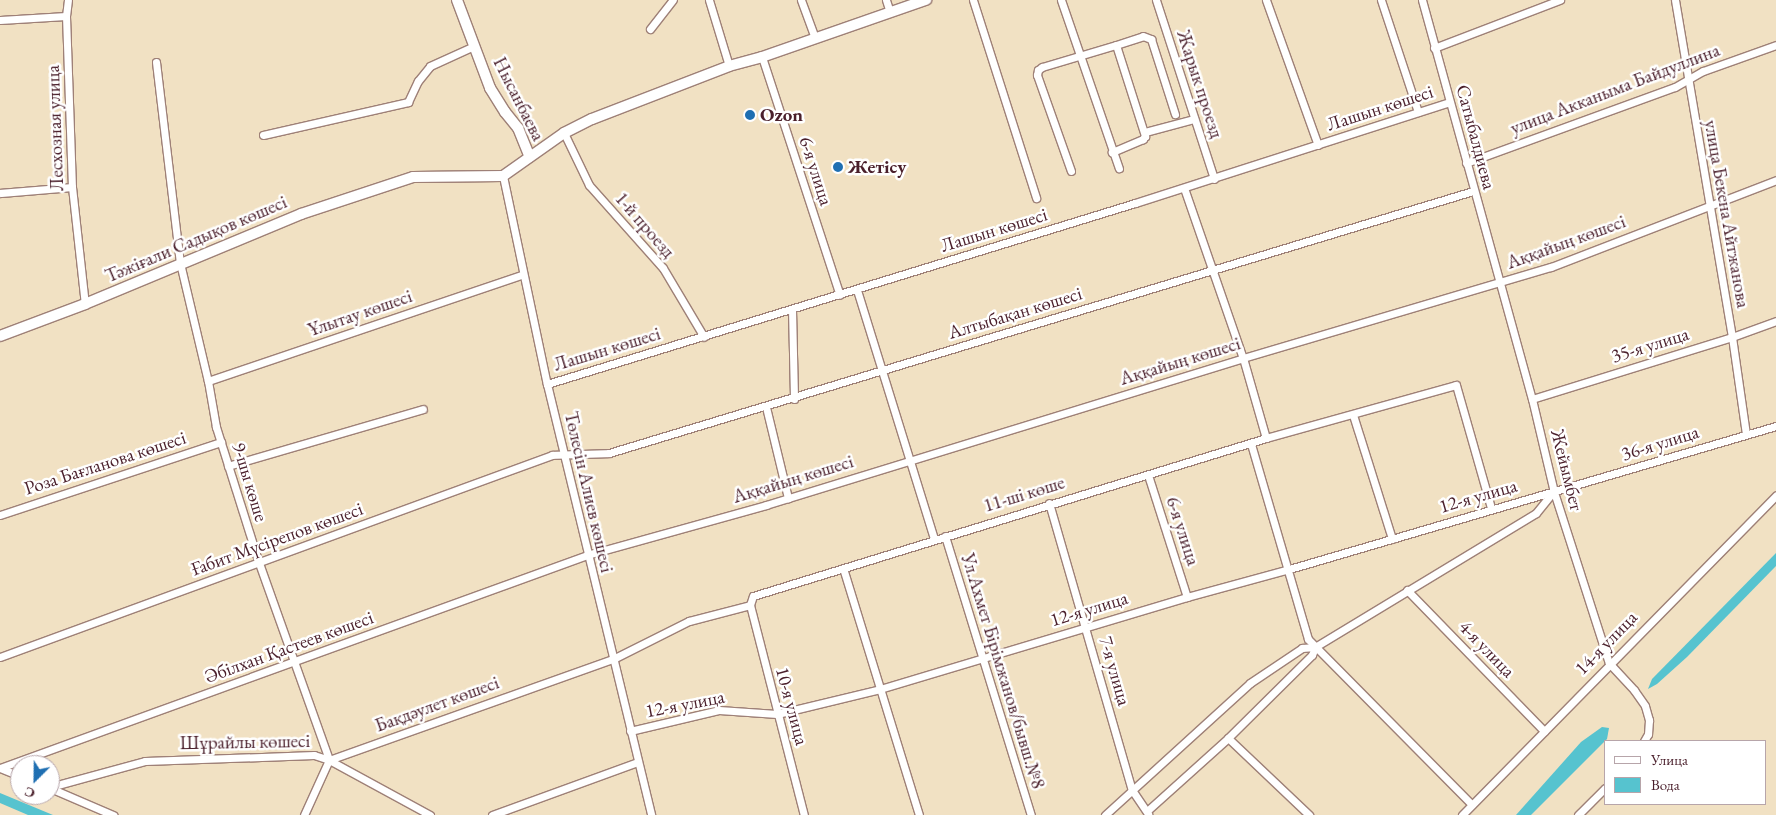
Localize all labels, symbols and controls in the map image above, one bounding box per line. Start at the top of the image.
street label: Жарык проезд [1172,27,1228,141]
street label: улица Акканыма Байдуллина [1507,38,1723,140]
street label: Нысанбаева [488,53,550,145]
street label: Лесхозная улица [41,65,69,191]
street label: Лашын көшесі [1324,80,1436,136]
street label: Сатыбалдиева [1451,82,1501,192]
place label: Ozon [760,104,803,126]
marker: Ozon [744,109,756,121]
street label: улица Бекена Айтжанова [1699,118,1755,310]
street label: 6-я улица [794,134,838,208]
place label: Жетісу [848,156,906,178]
marker: Жетісу [832,161,844,173]
street label: 1-й проезд [610,187,680,263]
street label: Тәжіғали Садықов көшесі [102,190,290,288]
street label: Лашын көшесі [938,203,1050,257]
street label: Аққайың көшесі [1503,210,1629,274]
street label: Алтыбақан көшесі [945,282,1085,344]
street label: Ұлытау көшесi [305,285,415,341]
street label: Лашын көшесі [551,322,663,376]
street label: 35-я улица [1608,322,1692,368]
street label: Аққайың көшесі [1117,332,1243,390]
street label: Төлесін Алиев көшесі [559,409,619,575]
street label: 36-я улица [1618,420,1702,466]
street label: Роза Бағланова көшесi [21,426,189,500]
street label: Жейымбет [1546,427,1588,513]
street label: 9-шы көше [227,440,273,524]
street label: Аққайың көшесі [730,450,856,508]
street label: 11-ші көше [981,471,1067,517]
street label: 12-я улица [1436,474,1520,518]
street label: 6-я улица [1161,494,1205,568]
street label: Ғабит Мүсірепов көшесi [188,497,366,581]
street label: Ул.Ахмет Бірімжанов/бывш.№8 [956,551,1050,791]
street label: 12-я улица [1047,586,1131,632]
street label: Әбілхан Қастеев көшесi [202,606,376,688]
street label: 14-я улица [1570,606,1642,680]
street label: 4-я улица [1454,616,1520,682]
street label: 7-я улица [1094,634,1136,708]
street label: 10-я улица [771,664,813,748]
street label: Бақдәулет көшесi [372,671,502,737]
street label: 12-я улица [644,685,726,723]
street label: Шұрайлы көшесі [180,729,310,755]
legend [1604,740,1766,805]
text: Улица [1651,750,1688,769]
north arrow [10,755,60,805]
text: Вода [1651,775,1680,794]
text: С [21,783,38,803]

